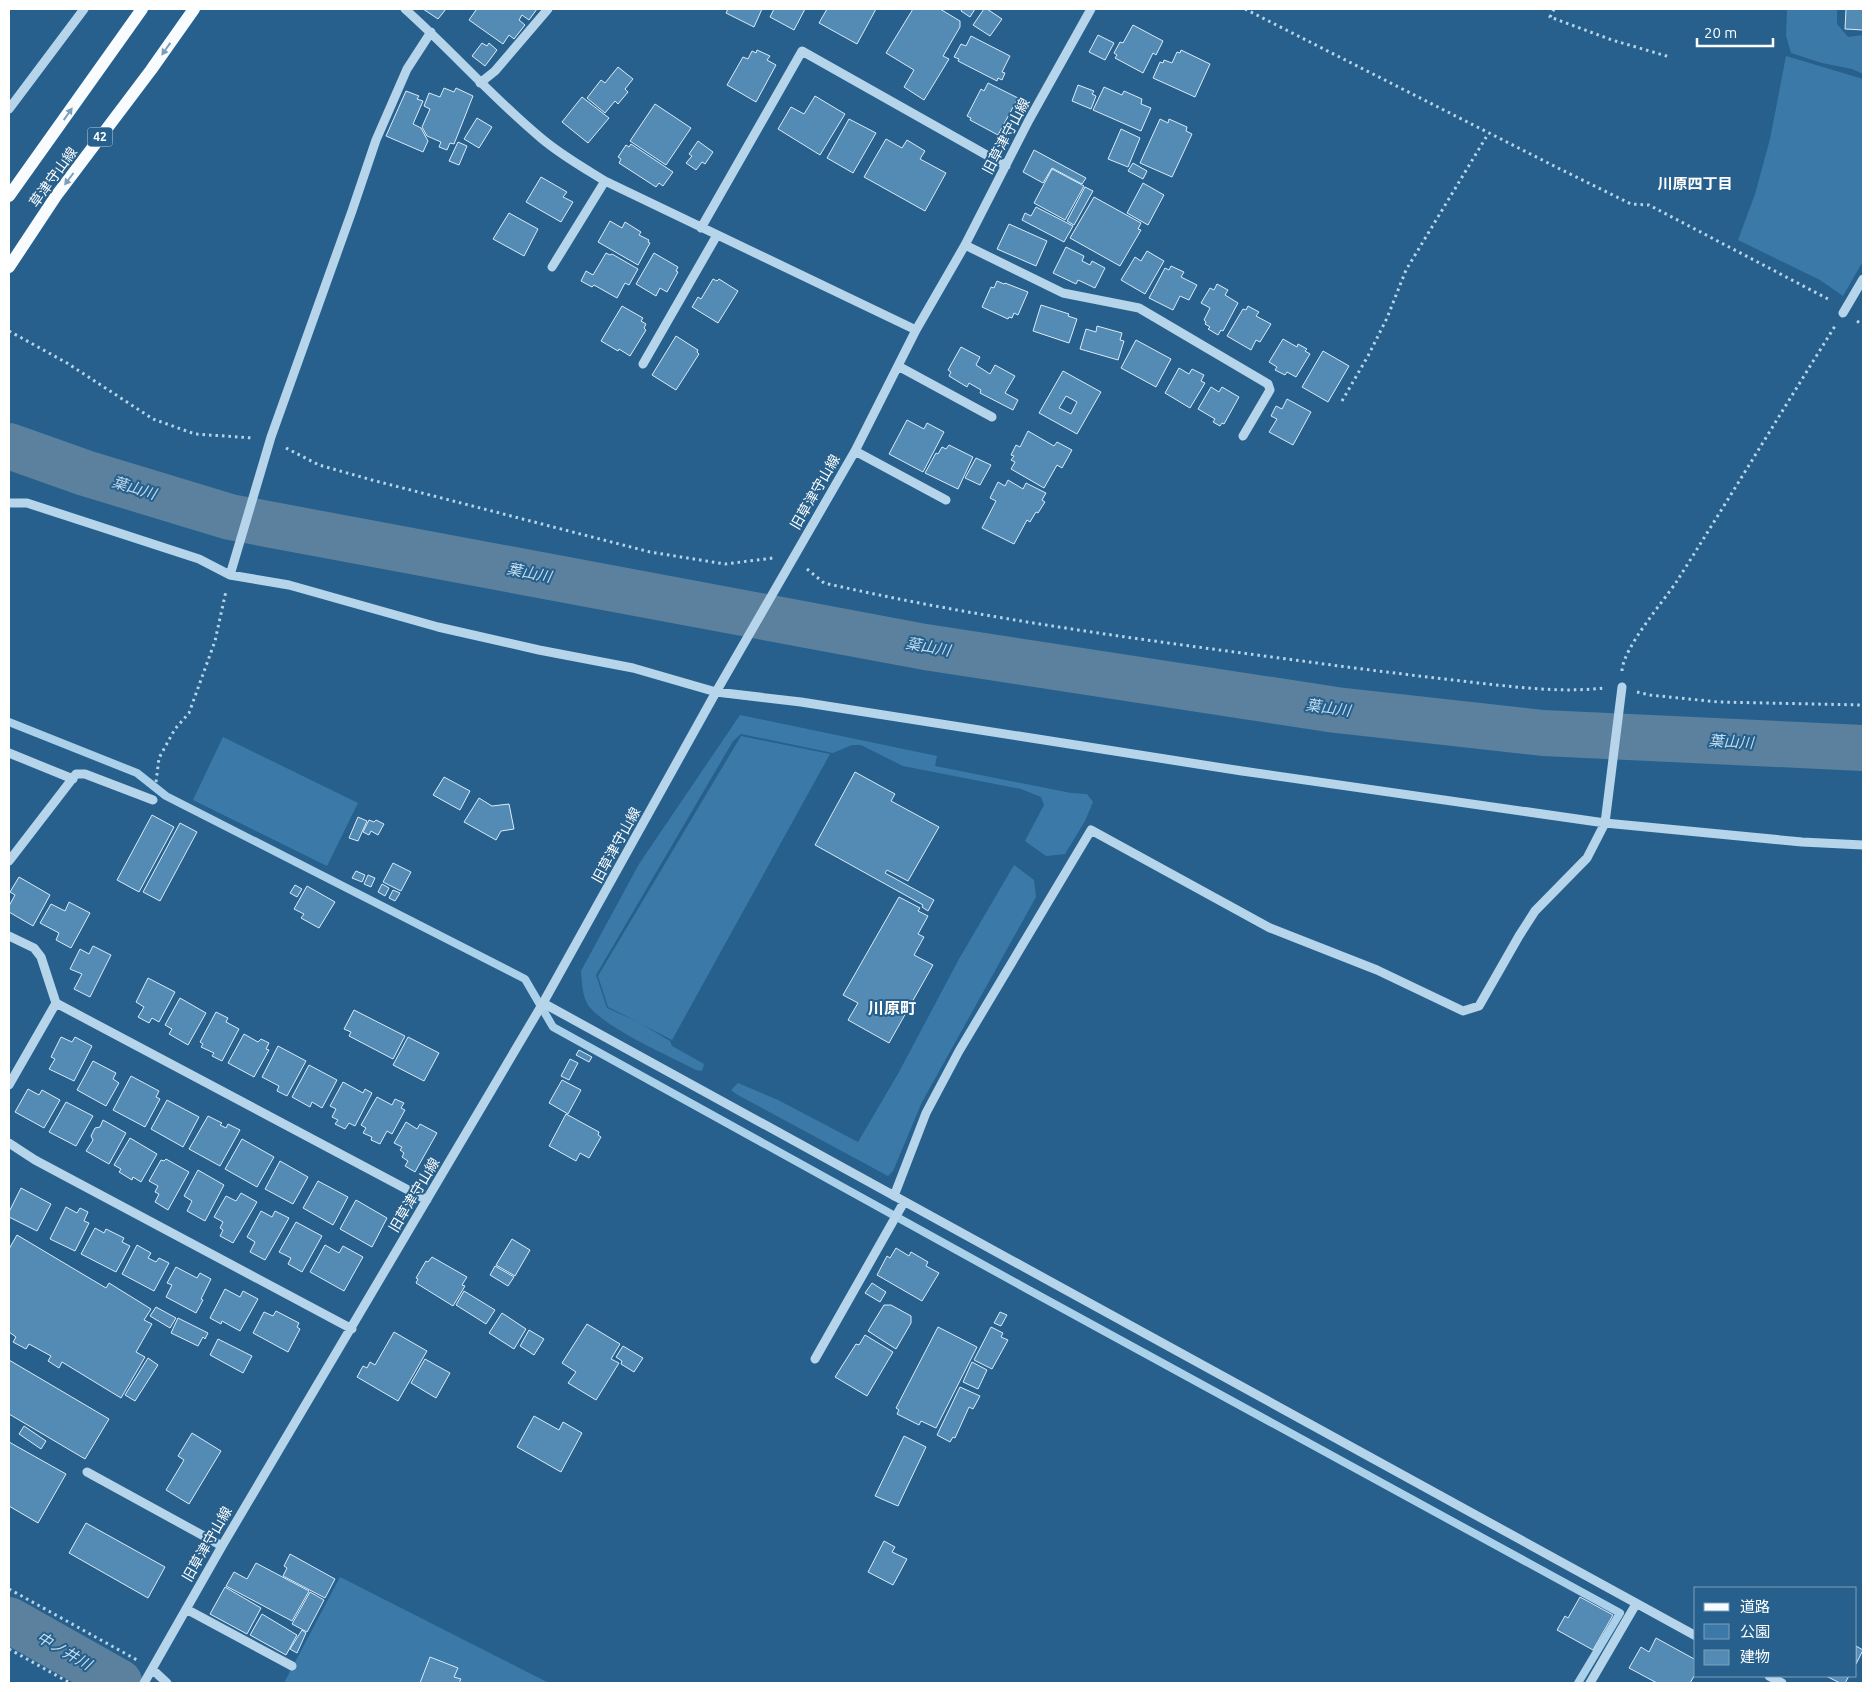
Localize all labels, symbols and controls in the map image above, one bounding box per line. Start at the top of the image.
scale bar [1697,15,1773,47]
text: 20 m [1704,24,1737,41]
one-way arrow [161,42,171,55]
street label: 旧草津守山線 [979,95,1033,177]
one-way arrow [63,107,73,121]
road number: 42 [88,128,112,146]
street label: 草津守山線 [26,144,80,210]
one-way arrow [63,172,74,185]
district label: 川原四丁目 [1657,175,1733,192]
street label: 旧草津守山線 [787,452,843,532]
water label: 葉山川 [110,473,160,503]
water label: 葉山川 [505,560,555,586]
water label: 葉山川 [904,634,954,659]
water label: 葉山川 [1305,696,1354,719]
water label: 葉山川 [1708,732,1756,751]
street label: 旧草津守山線 [589,804,643,886]
district label: 川原町 [868,999,916,1017]
street label: 旧草津守山線 [386,1155,442,1235]
street label: 旧草津守山線 [179,1504,235,1584]
legend [1694,1587,1857,1677]
text: 道路 [1740,1598,1770,1615]
text: 公園 [1740,1623,1770,1640]
water label: 中ノ井川 [34,1628,96,1674]
text: 建物 [1740,1648,1770,1665]

